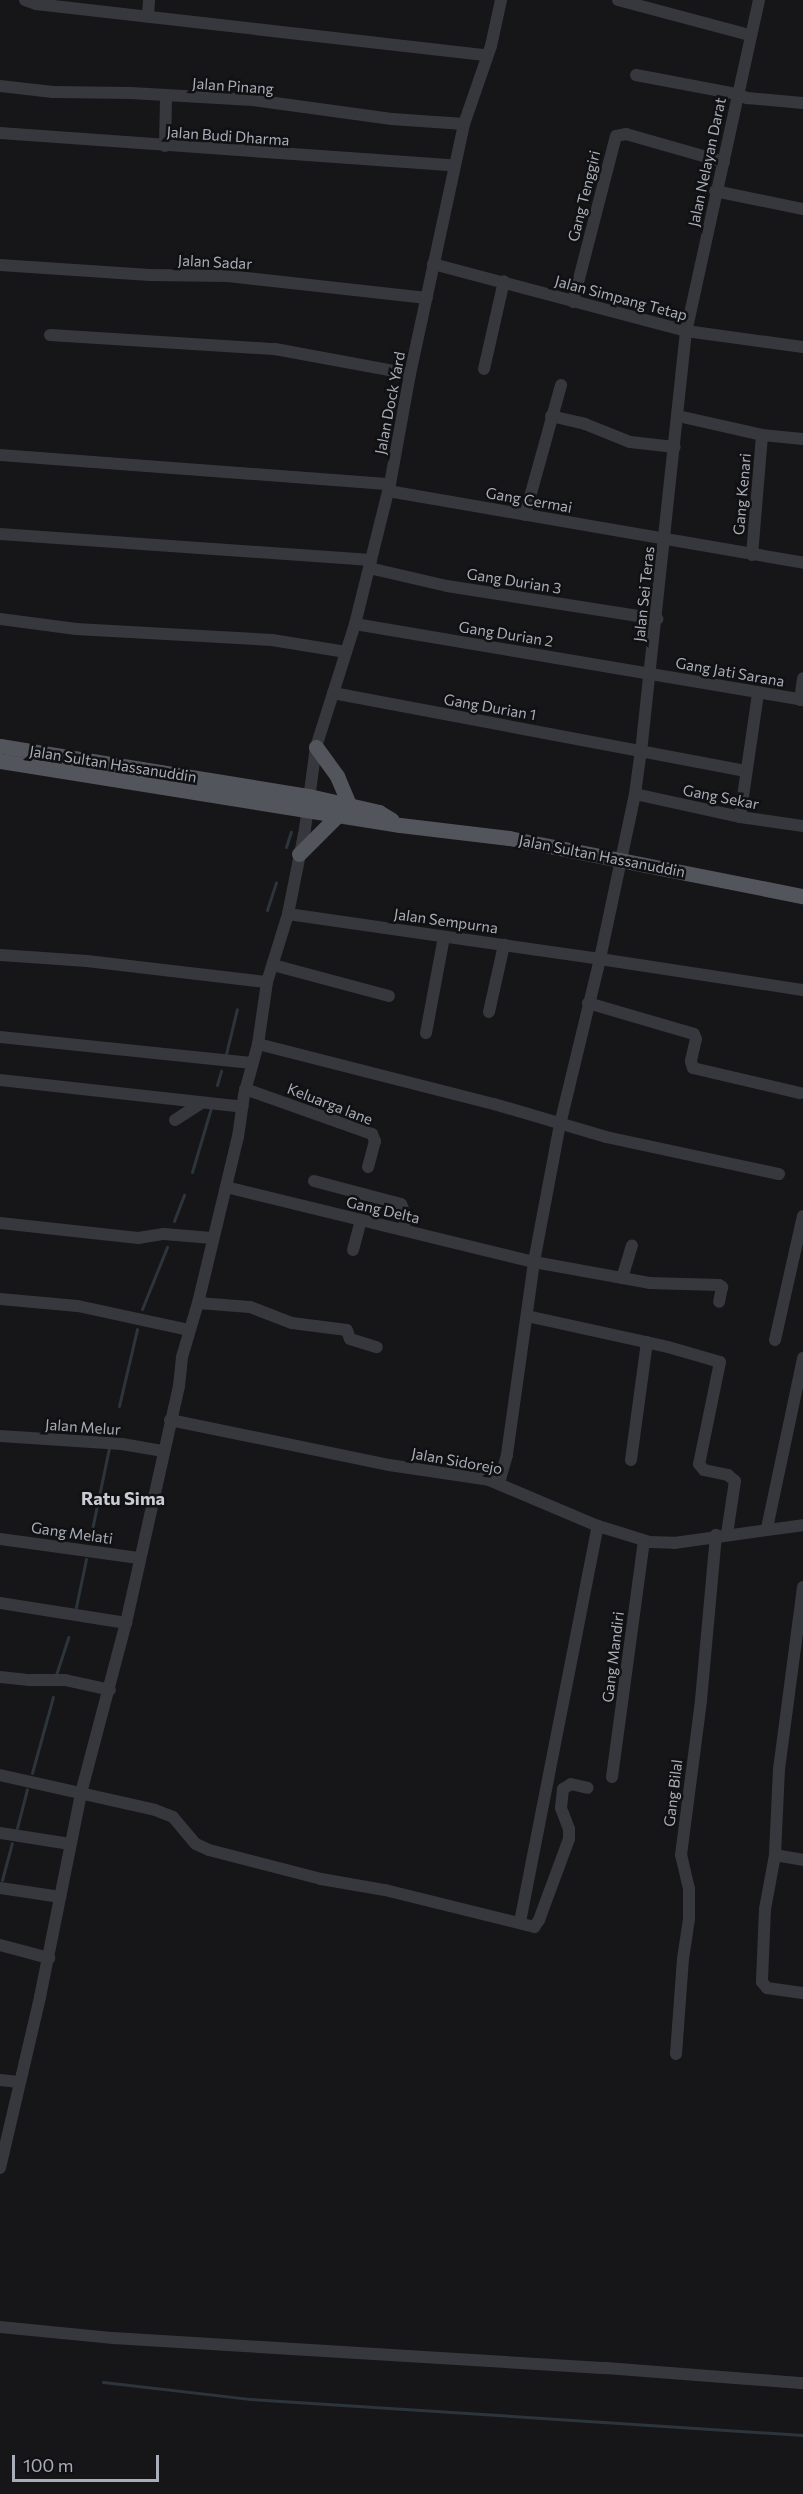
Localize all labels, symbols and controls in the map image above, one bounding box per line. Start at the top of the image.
street label: Jalan Pinang [192,74,274,98]
street label: Jalan Nelayan Darat [685,96,729,228]
street label: Jalan Budi Dharma [166,123,290,149]
street label: Gang Tenggiri [564,149,604,243]
street label: Jalan Sadar [177,251,253,273]
street label: Jalan Simpang Tetap [553,272,689,324]
street label: Jalan Dock Yard [371,350,409,456]
street label: Gang Kenari [729,452,755,536]
street label: Gang Cermai [484,484,574,516]
street label: Jalan Sei Teras [630,545,658,643]
street label: Gang Durian 3 [465,565,563,597]
street label: Gang Durian 2 [458,618,554,650]
street label: Gang Jati Sarana [674,654,786,690]
street label: Gang Durian 1 [442,690,538,724]
street label: Jalan Sultan Hassanuddin [28,742,198,786]
street label: Gang Sekar [681,781,761,813]
street label: Jalan Sultan Hassanuddin [517,831,687,881]
street label: Jalan Sempurna [393,905,499,937]
street label: Keluarga lane [285,1079,375,1129]
street label: Gang Delta [344,1193,422,1227]
street label: Jalan Melur [45,1415,121,1439]
street label: Jalan Sidorejo [410,1444,504,1478]
district label: Ratu Sima [81,1487,165,1509]
street label: Gang Melati [30,1518,114,1548]
street label: Gang Mandiri [598,1611,628,1703]
street label: Gang Bilal [660,1758,686,1828]
scale bar [15,2443,162,2481]
text: 100 m [23,2454,73,2476]

